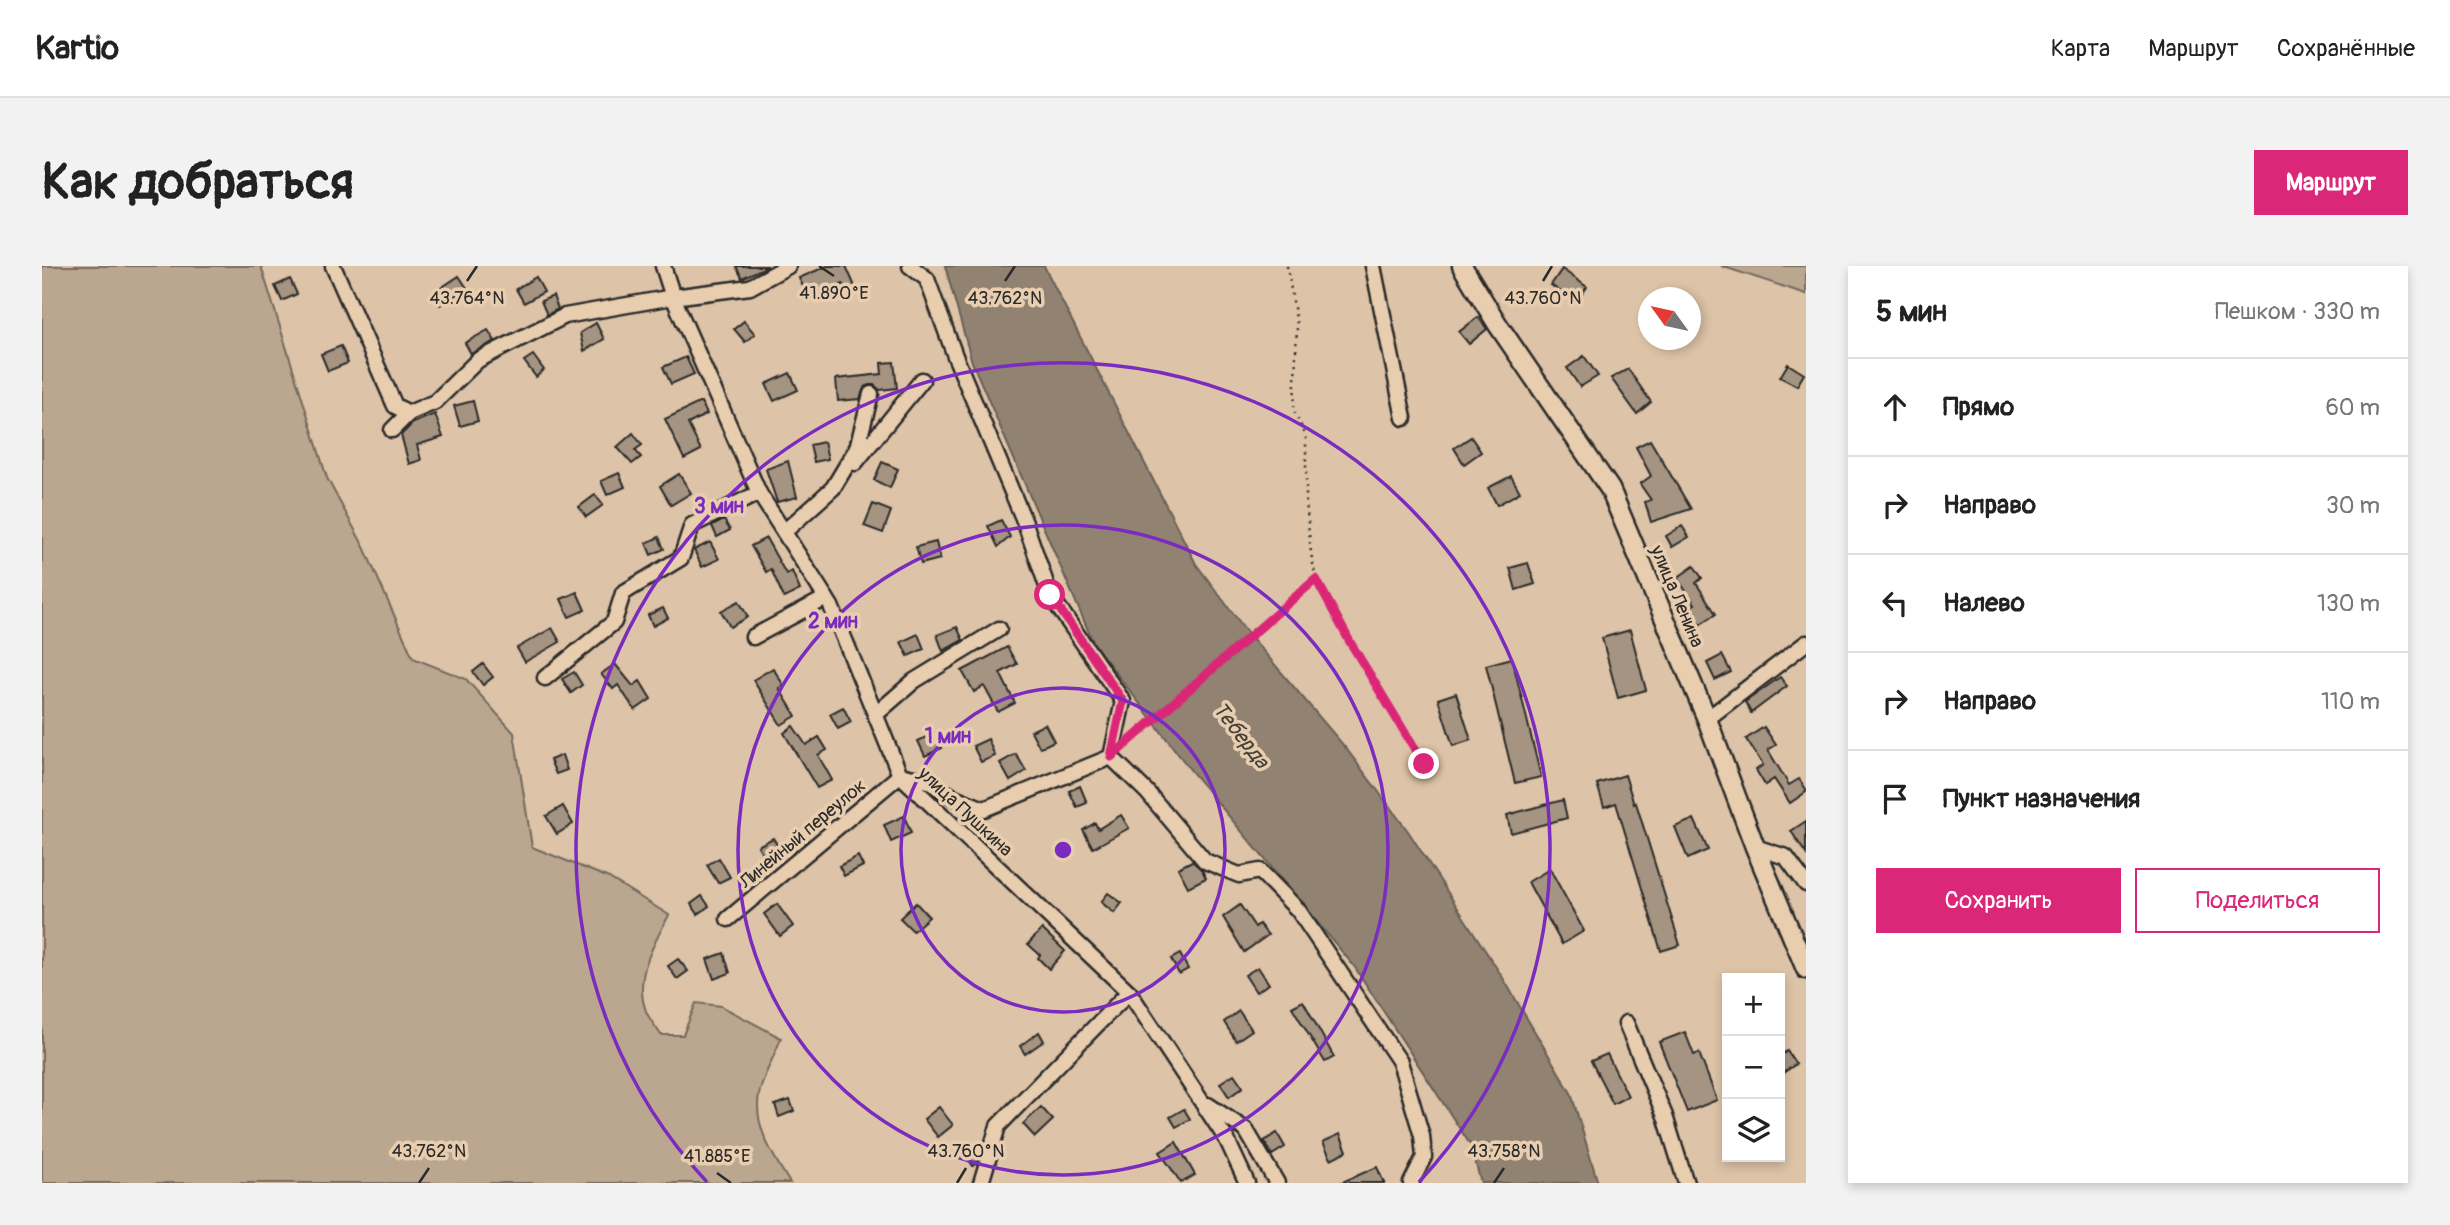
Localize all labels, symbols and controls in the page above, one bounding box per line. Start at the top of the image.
text: Kartio [35,28,119,69]
text: Карта [2051,34,2110,63]
text: Маршрут [2148,34,2239,63]
text: Сохранённые [2277,34,2415,63]
button: Маршрут [2254,150,2408,215]
text: Как добраться [42,152,354,213]
text: 41.890°E [799,282,869,305]
text: 43.764°N [430,287,504,310]
text: 43.762°N [968,287,1042,310]
text: 43.760°N [1505,287,1581,310]
north arrow [1638,287,1701,350]
text: 5 мин [1876,293,1947,330]
text: Пешком · 330 m [2215,297,2380,326]
icon: ahead [1876,388,1914,426]
text: Прямо [1943,391,2014,423]
text: 60 m [2325,393,2380,422]
icon: right [1876,486,1914,524]
text: Направо [1943,489,2036,521]
text: 30 m [2326,491,2380,520]
text: 3 мин [694,493,744,520]
street label: улица Ленина [1644,541,1709,651]
route start [1034,579,1065,610]
icon: left [1876,584,1914,622]
text: Налево [1943,587,2025,619]
text: 130 m [2317,589,2380,618]
text: 2 мин [808,608,858,635]
icon: right [1876,682,1914,720]
text: Направо [1943,685,2036,717]
text: 110 m [2321,687,2380,716]
water label: Теберда [1206,697,1276,775]
text: 1 мин [925,723,971,750]
route end [1408,748,1439,779]
street label: улица Пушкина [912,761,1018,862]
street label: Линейный переулок [734,774,871,894]
icon: arrive [1876,780,1914,818]
text: Пункт назначения [1943,783,2140,815]
centre of rings [1051,838,1075,862]
button: Сохранить [1876,868,2121,933]
button: Поделиться [2135,868,2380,933]
map controls [1722,973,1785,1162]
button: + [1722,973,1785,1036]
button: − [1722,1036,1785,1099]
button: layers [1722,1099,1785,1162]
text: 43.762°N [392,1140,466,1163]
text: 43.760°N [928,1140,1004,1163]
text: 43.758°N [1468,1140,1540,1163]
text: 41.885°E [684,1145,750,1168]

